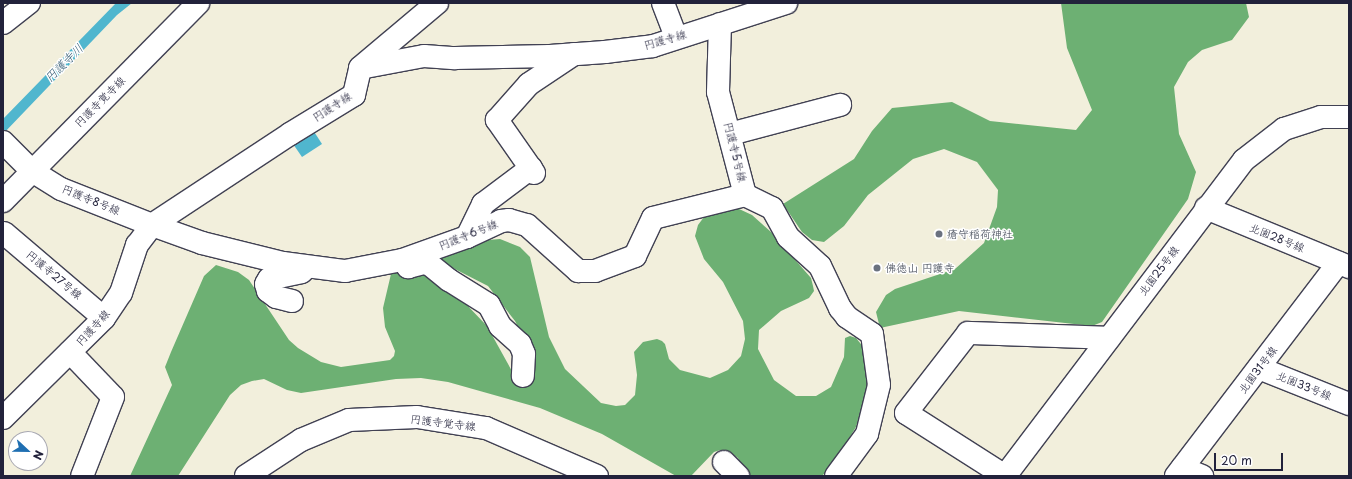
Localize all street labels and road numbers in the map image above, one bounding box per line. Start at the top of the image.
street label: 円護寺線 [642,28,688,52]
street label: 円護寺覚寺線 [72,74,128,130]
street label: 円護寺線 [310,89,354,125]
street label: 円護寺5号線 [721,120,749,184]
street label: 円護寺8号線 [60,182,122,218]
street label: 円護寺6号線 [436,217,500,253]
street label: 北園28号線 [1247,221,1307,255]
street label: 北園25号線 [1136,244,1182,298]
street label: 円護寺27号線 [23,248,85,302]
street label: 円護寺線 [73,307,113,349]
street label: 北園31号線 [1236,344,1280,396]
street label: 北園33号線 [1274,369,1334,403]
street label: 円護寺覚寺線 [409,412,477,434]

